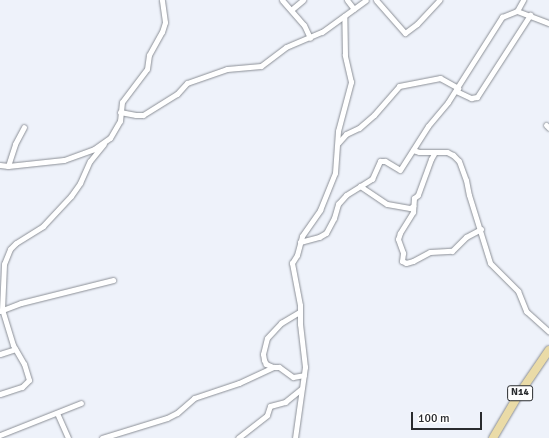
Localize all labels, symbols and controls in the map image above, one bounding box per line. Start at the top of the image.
road number: N14 [507,385,533,401]
scale bar [413,404,484,430]
text: 100 m [418,411,450,426]

